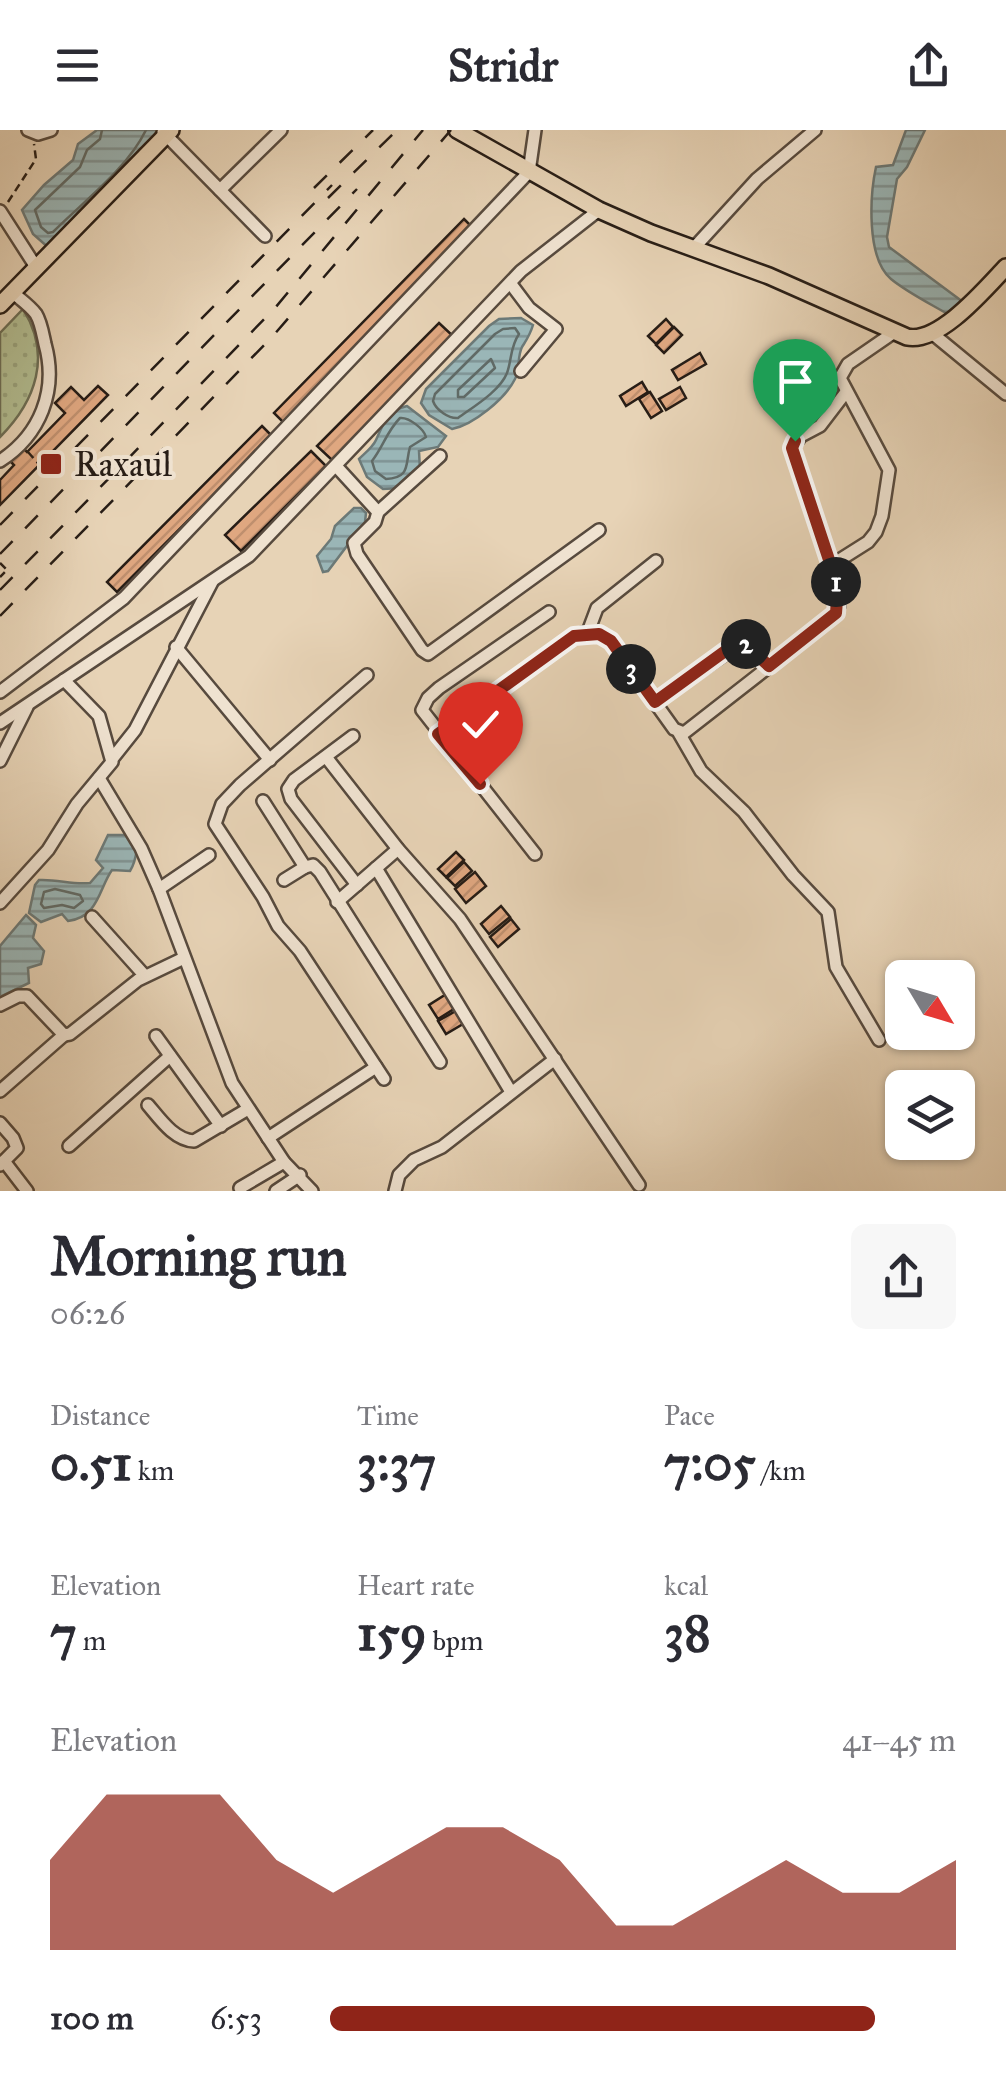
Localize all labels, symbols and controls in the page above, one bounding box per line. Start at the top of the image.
icon: menu [50,38,105,93]
text: Stridr [448,38,558,93]
icon: share [901,38,956,93]
pin [753,339,838,442]
icon: arrive [768,354,823,409]
place label: Raxaul [74,443,172,486]
marker: Raxaul [38,451,64,477]
pin: 1 [811,557,861,607]
text: 1 [830,564,842,599]
pin: 2 [721,619,771,669]
text: 2 [739,626,753,661]
pin: 3 [606,644,656,694]
text: 3 [625,651,637,686]
pin [438,682,523,785]
icon: check [453,697,508,752]
north arrow [885,960,975,1050]
map controls [885,960,975,1160]
button: layers [885,1070,975,1160]
text: Morning run [50,1223,347,1290]
button: share [851,1224,956,1329]
text: 06:26 [50,1294,125,1333]
text: Distance [50,1398,150,1433]
text: Time [357,1398,419,1433]
text: Pace [664,1398,715,1433]
text: 0.51 [50,1433,132,1494]
text: 3:37 [357,1433,436,1494]
text: 7:05 [664,1433,756,1494]
text: km [132,1453,174,1488]
text: /km [756,1453,806,1488]
text: Elevation [50,1568,161,1603]
text: Heart rate [357,1568,475,1603]
text: kcal [664,1568,708,1603]
text: 7 [50,1603,77,1664]
text: 159 [357,1603,426,1664]
text: 38 [664,1603,711,1664]
text: m [77,1623,106,1658]
text: bpm [426,1623,484,1658]
text: Elevation [50,1721,177,1760]
text: 41–45 m [842,1721,956,1760]
text: 100 m [50,1999,134,2038]
text: 6:53 [210,1999,262,2038]

